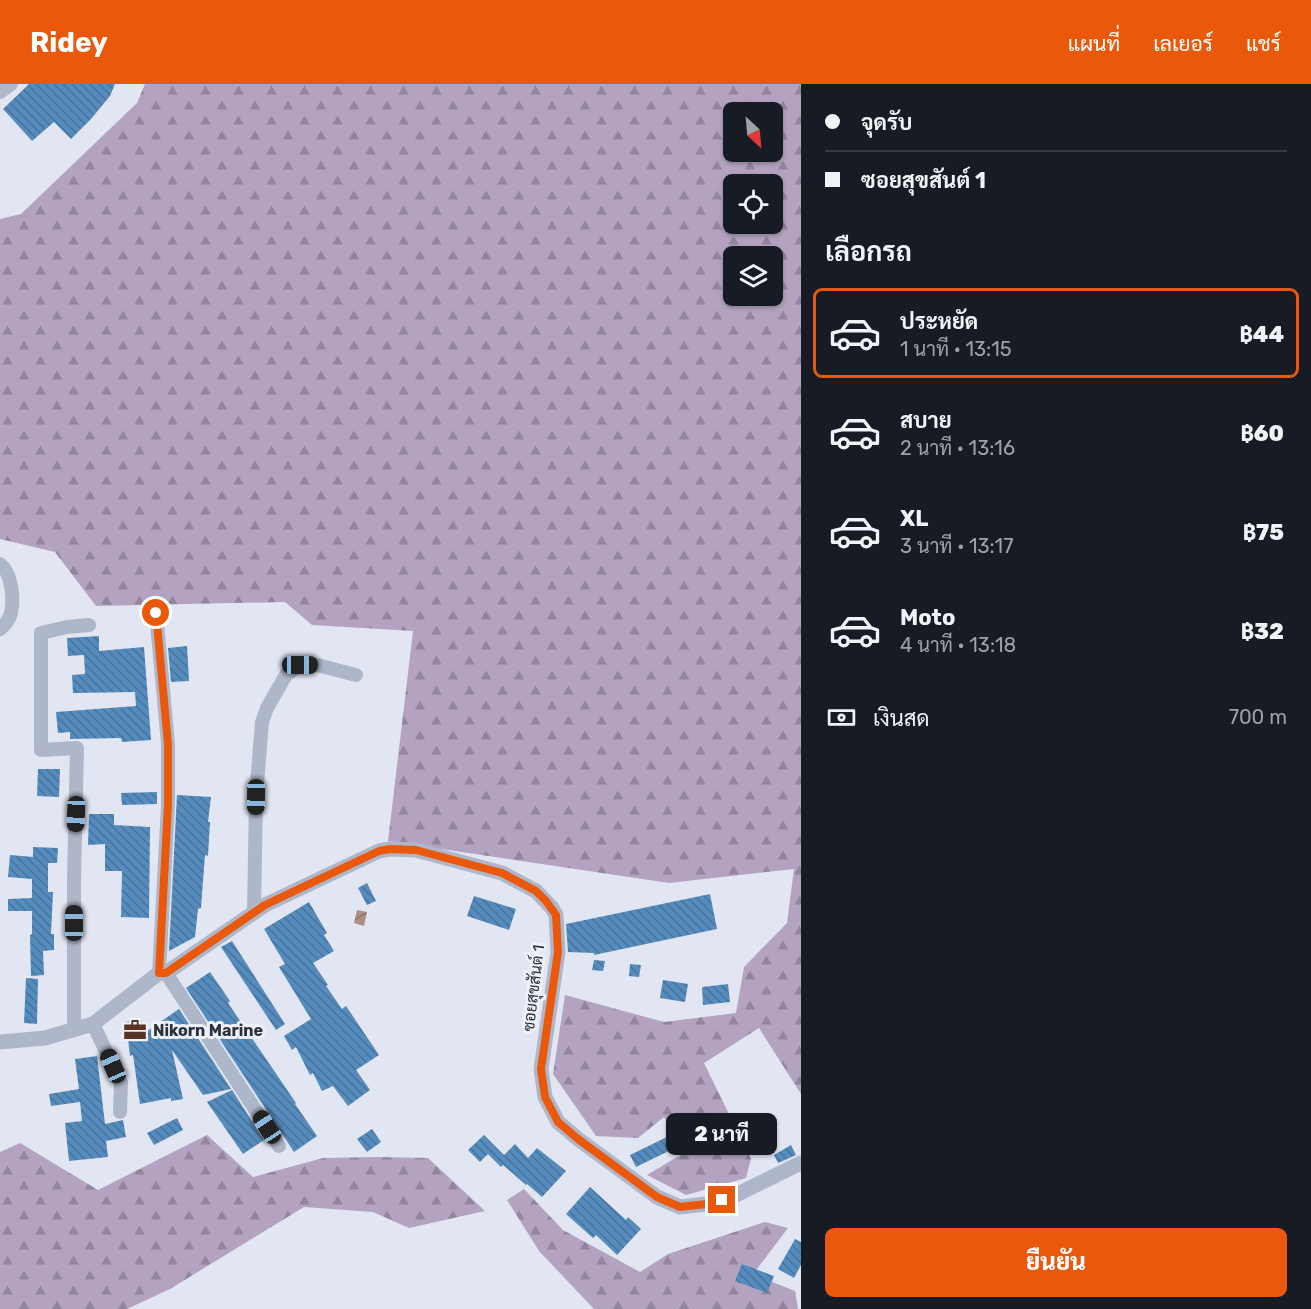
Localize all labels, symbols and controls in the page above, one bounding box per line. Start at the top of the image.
text: Ridey [30,26,108,59]
text: แผนที่ [1068,31,1120,56]
text: เลเยอร์ [1153,31,1213,56]
text: แชร์ [1246,31,1281,56]
north arrow [723,102,783,162]
map controls [723,102,783,306]
text: จุดรับ [861,109,912,136]
text: ซอยสุขสันต์ 1 [861,167,986,194]
button: locate [723,174,783,234]
text: เลือกรถ [825,236,912,268]
button: layers [723,246,783,306]
icon: car [828,306,882,360]
text: ประหยัด [900,308,978,335]
text: ฿44 [1239,321,1284,348]
text: 1 นาที · 13:15 [900,337,1012,361]
icon: car [828,405,882,459]
text: สบาย [900,407,952,434]
text: ฿60 [1240,420,1284,447]
text: 2 นาที · 13:16 [900,436,1015,460]
icon: car [828,504,882,558]
text: XL [900,505,928,532]
text: ฿75 [1243,519,1284,546]
text: 3 นาที · 13:17 [900,534,1013,558]
route start [142,599,169,626]
icon: car [828,603,882,657]
text: Moto [900,604,955,631]
text: ฿32 [1241,618,1284,645]
text: 4 นาที · 13:18 [900,633,1016,657]
car [282,656,318,674]
icon: cash [825,701,858,734]
text: เงินสด [873,705,930,732]
text: 700 m [1229,705,1287,729]
car [247,779,265,815]
car [66,796,86,832]
car [65,905,83,941]
street label: ซอยสุขสันต์ 1 [516,943,550,1033]
office icon: Nikorn Marine [122,1017,148,1043]
place label: Nikorn Marine [153,1021,263,1040]
car [97,1046,129,1086]
car [250,1107,284,1147]
callout: 2 นาที [666,1113,777,1155]
text: 2 นาที [694,1122,749,1146]
route end [708,1186,735,1213]
button: ยืนยัน [825,1228,1287,1297]

